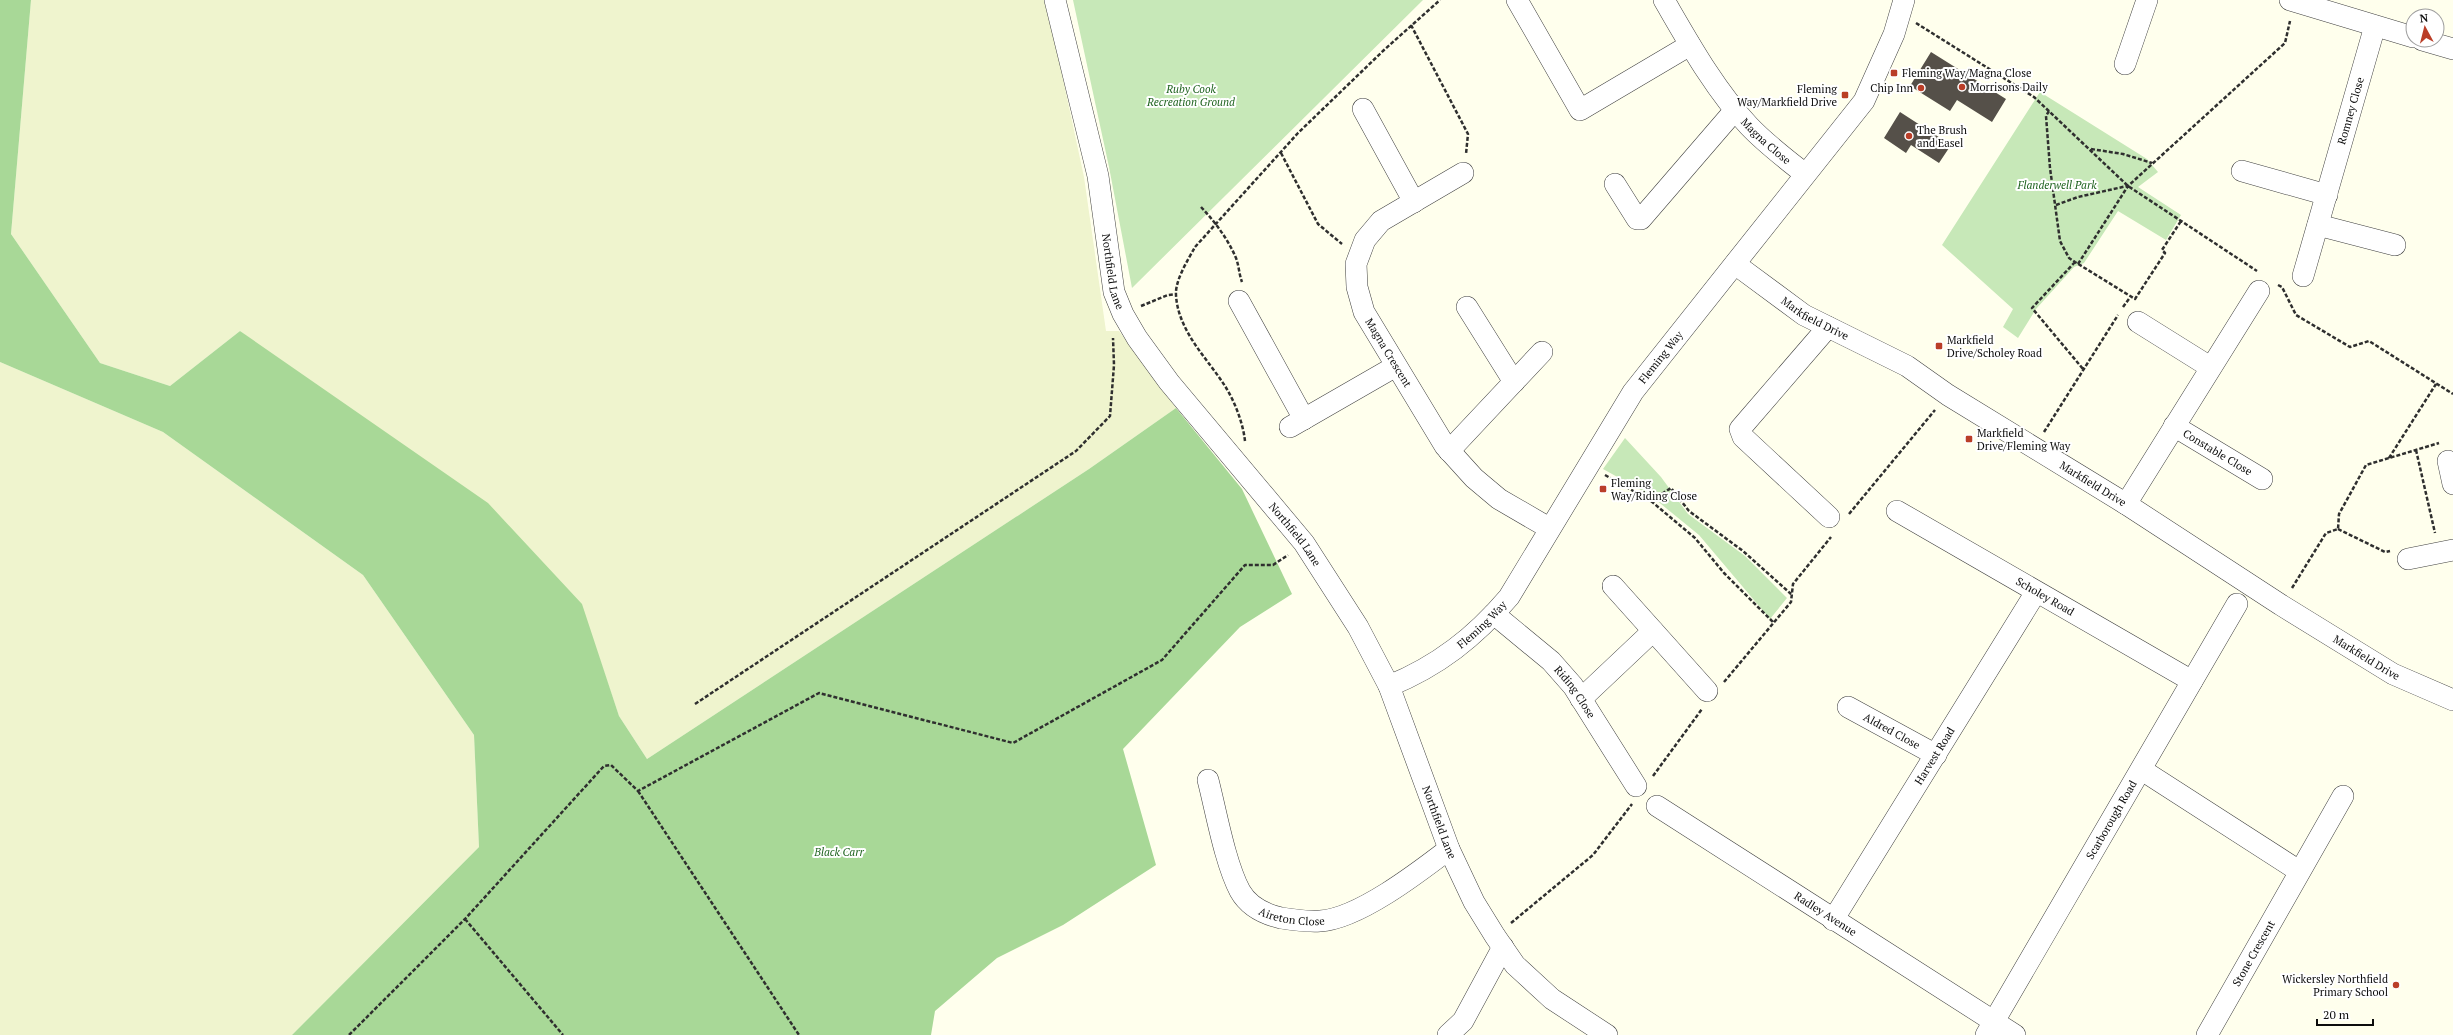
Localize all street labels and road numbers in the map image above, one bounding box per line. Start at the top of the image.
street label: Romney Close [2334,75,2367,146]
street label: Magna Close [1738,115,1794,168]
street label: Northfield Lane [1099,233,1128,312]
street label: Markfield Drive [1778,294,1851,343]
street label: Magna Crescent [1362,315,1415,390]
street label: Fleming Way [1635,328,1686,386]
street label: Constable Close [2181,426,2255,479]
street label: Markfield Drive [2057,458,2129,510]
street label: Northfield Lane [1266,500,1324,569]
street label: Scholey Road [2013,574,2077,619]
street label: Fleming Way [1454,598,1510,652]
street label: Markfield Drive [2331,632,2402,683]
street label: Riding Close [1551,663,1599,721]
street label: Aldred Close [1861,710,1923,752]
street label: Harvest Road [1911,725,1958,787]
street label: Scarborough Road [2083,778,2140,862]
street label: Northfield Lane [1419,784,1460,861]
street label: Radley Avenue [1792,889,1860,939]
street label: Aireton Close [1257,904,1326,928]
street label: Stone Crescent [2229,918,2278,989]

